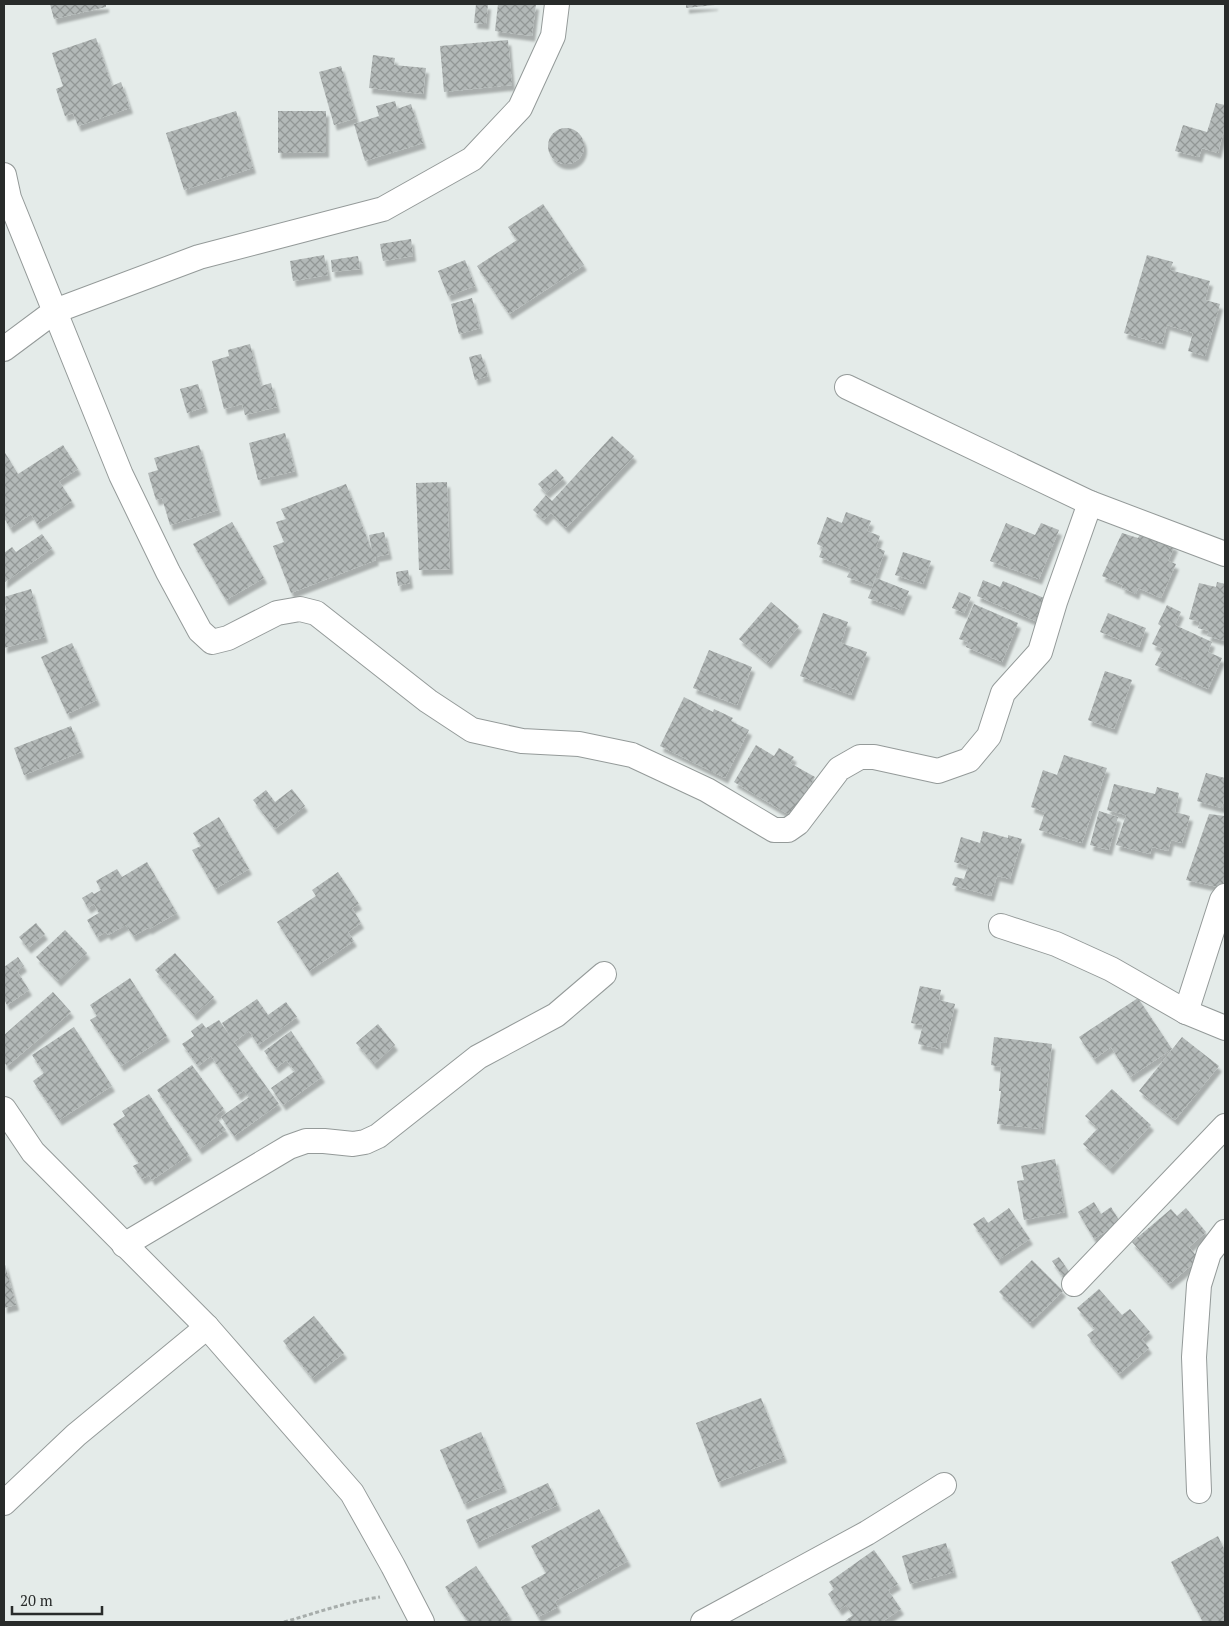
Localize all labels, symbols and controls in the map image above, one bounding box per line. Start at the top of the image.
scale bar [12,1584,102,1616]
text: 20 m [20,1590,53,1610]

